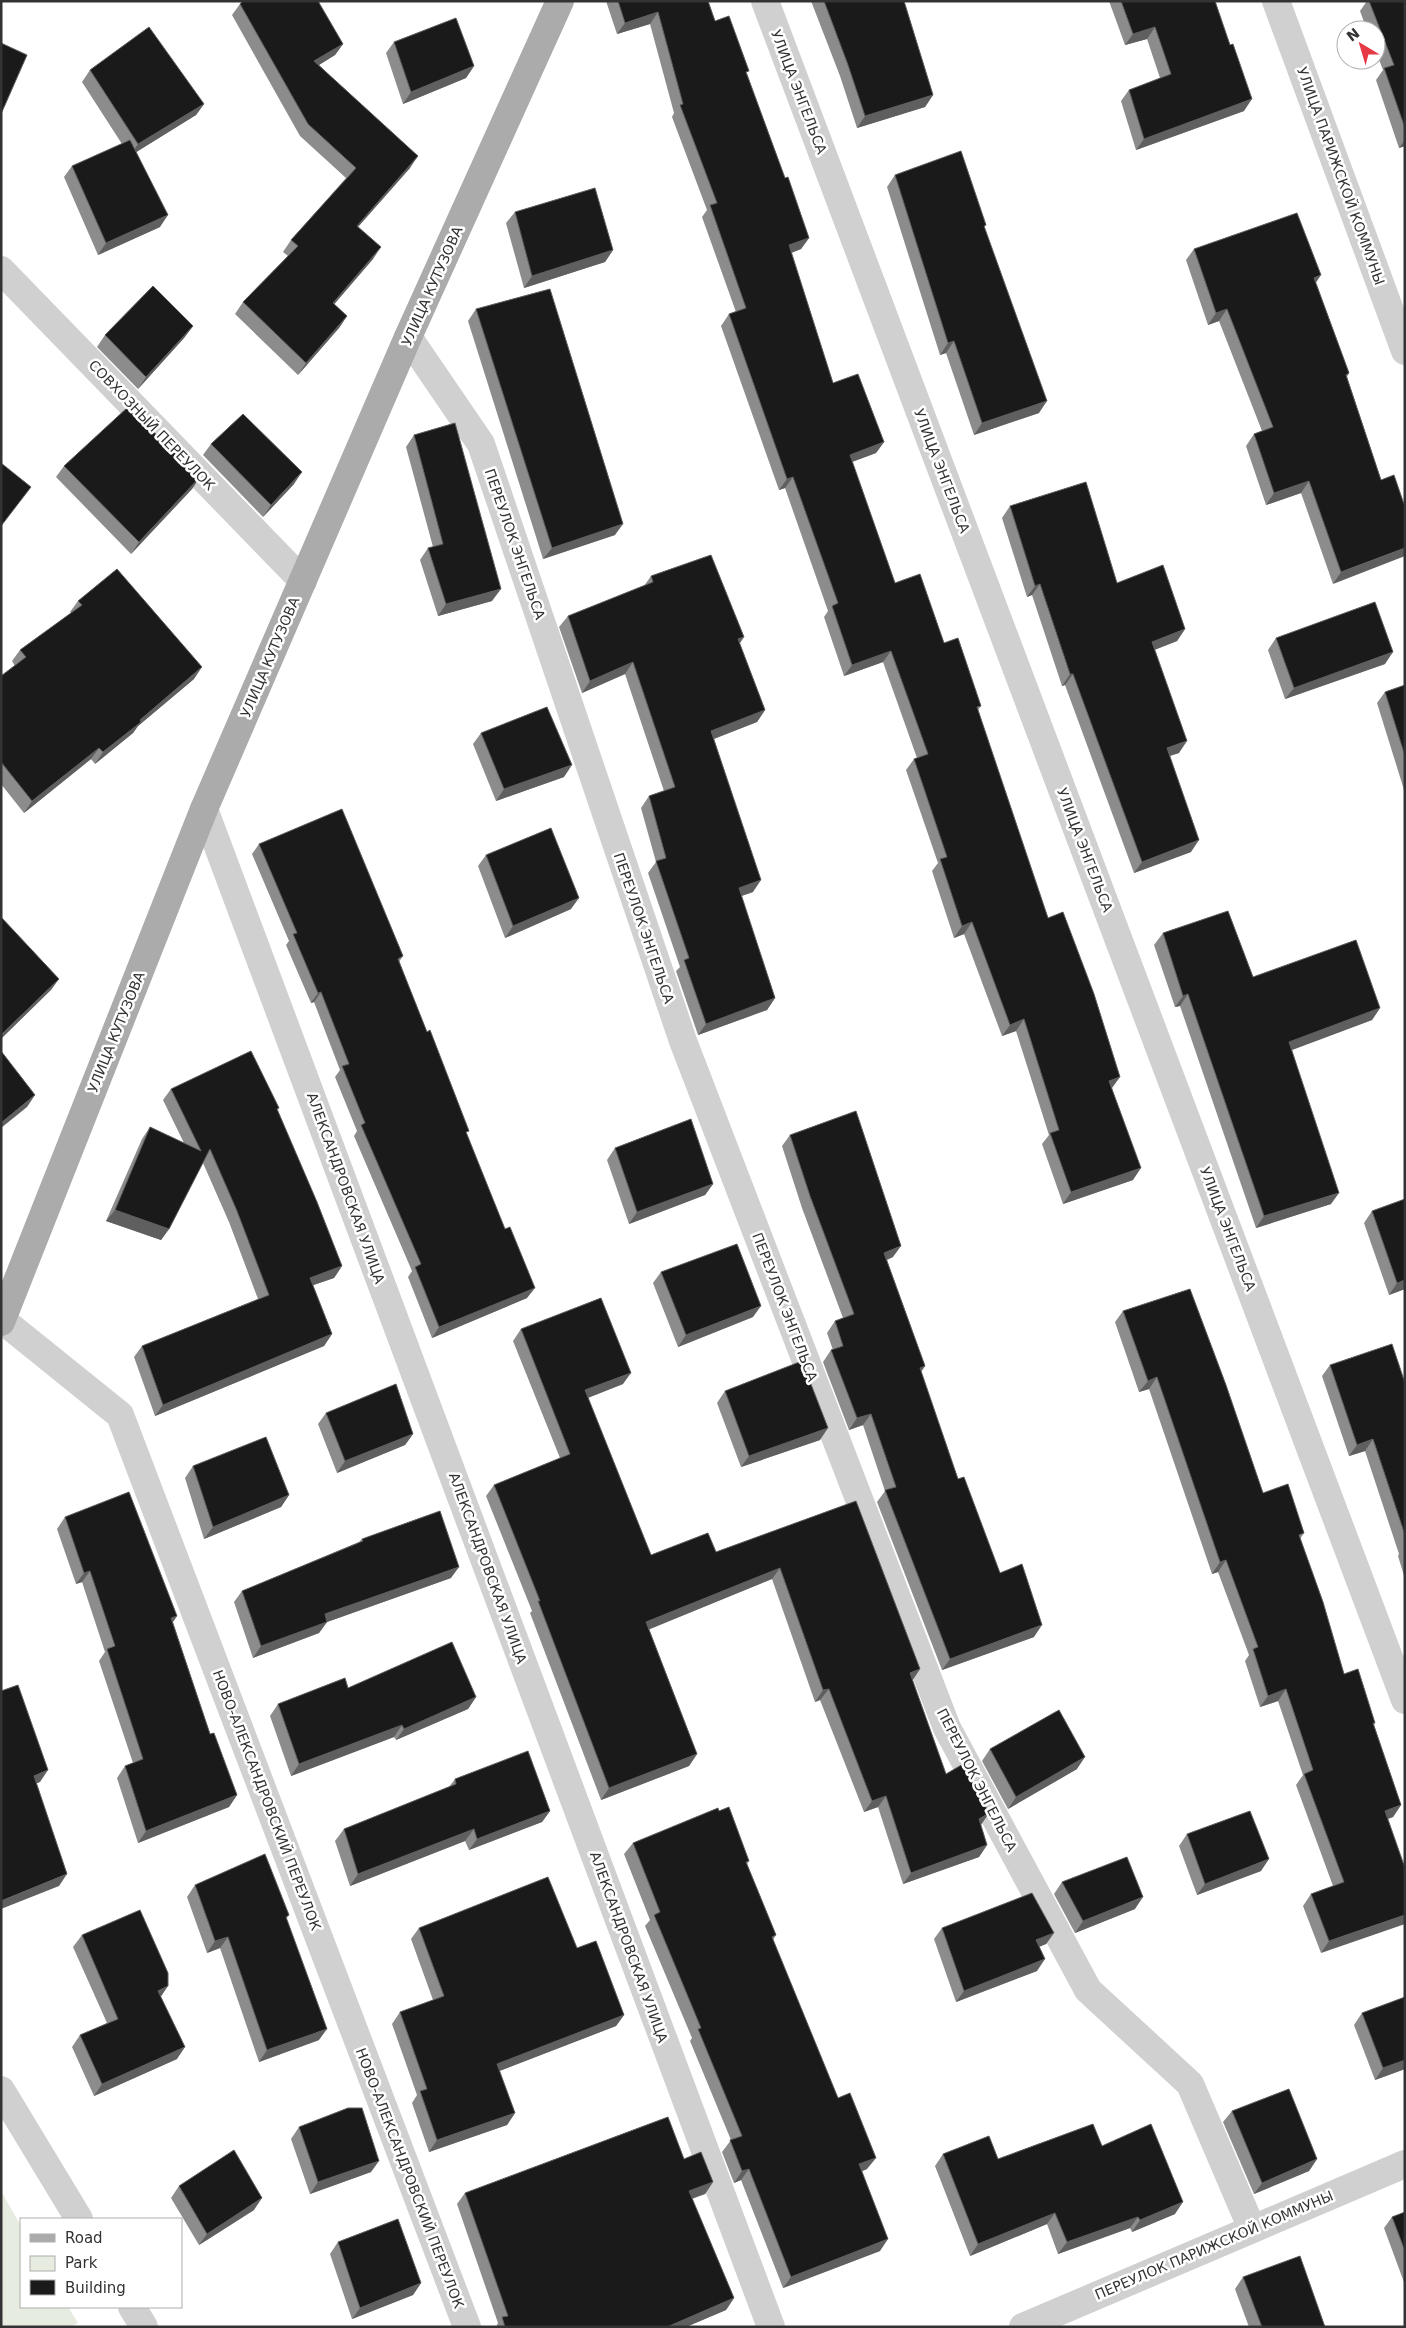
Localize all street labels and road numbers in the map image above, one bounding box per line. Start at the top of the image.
street label: УЛИЦА ЭНГЕЛЬСА [768,28,830,157]
street label: УЛИЦА ПАРИЖСКОЙ КОММУНЫ [1294,65,1389,287]
street label: УЛИЦА КУТУЗОВА [398,223,466,348]
street label: СОВХОЗНЫЙ ПЕРЕУЛОК [86,356,219,493]
street label: УЛИЦА ЭНГЕЛЬСА [911,407,973,536]
street label: ПЕРЕУЛОК ЭНГЕЛЬСА [482,467,548,622]
street label: УЛИЦА КУТУЗОВА [237,594,303,720]
street label: УЛИЦА ЭНГЕЛЬСА [1054,786,1116,915]
street label: ПЕРЕУЛОК ЭНГЕЛЬСА [611,851,677,1006]
street label: УЛИЦА КУТУЗОВА [84,969,148,1095]
street label: АЛЕКСАНДРОВСКАЯ УЛИЦА [304,1090,388,1286]
street label: УЛИЦА ЭНГЕЛЬСА [1197,1165,1259,1294]
street label: ПЕРЕУЛОК ЭНГЕЛЬСА [749,1230,821,1384]
street label: АЛЕКСАНДРОВСКАЯ УЛИЦА [446,1470,530,1666]
street label: НОВО-АЛЕКСАНДРОВСКИЙ ПЕРЕУЛОК [210,1667,325,1933]
street label: ПЕРЕУЛОК ЭНГЕЛЬСА [934,1706,1020,1855]
street label: АЛЕКСАНДРОВСКАЯ УЛИЦА [587,1849,671,2045]
street label: НОВО-АЛЕКСАНДРОВСКИЙ ПЕРЕУЛОК [353,2045,468,2311]
street label: ПЕРЕУЛОК ПАРИЖСКОЙ КОММУНЫ [1092,2186,1336,2303]

